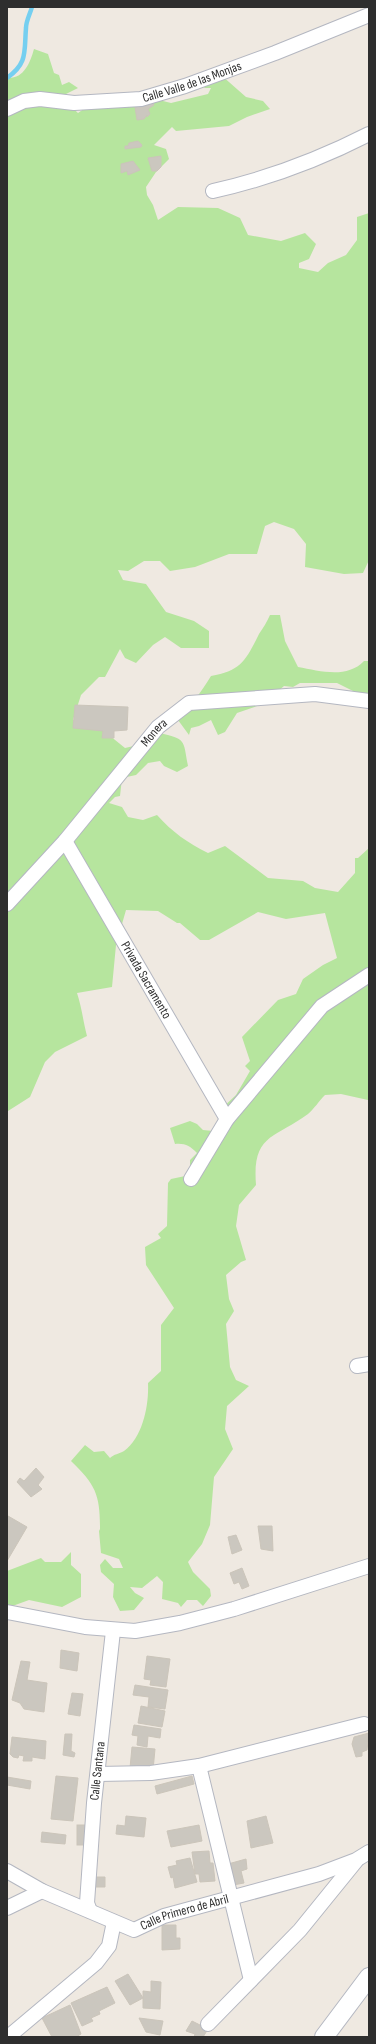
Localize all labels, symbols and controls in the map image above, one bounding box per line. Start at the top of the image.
street label: Calle Valle de las Monjas [141,58,244,106]
street label: Monera [137,715,170,750]
street label: Privada Sacramento [117,939,175,1022]
street label: Calle Santana [86,1741,109,1801]
street label: Calle Primero de Abril [138,1891,230,1934]

